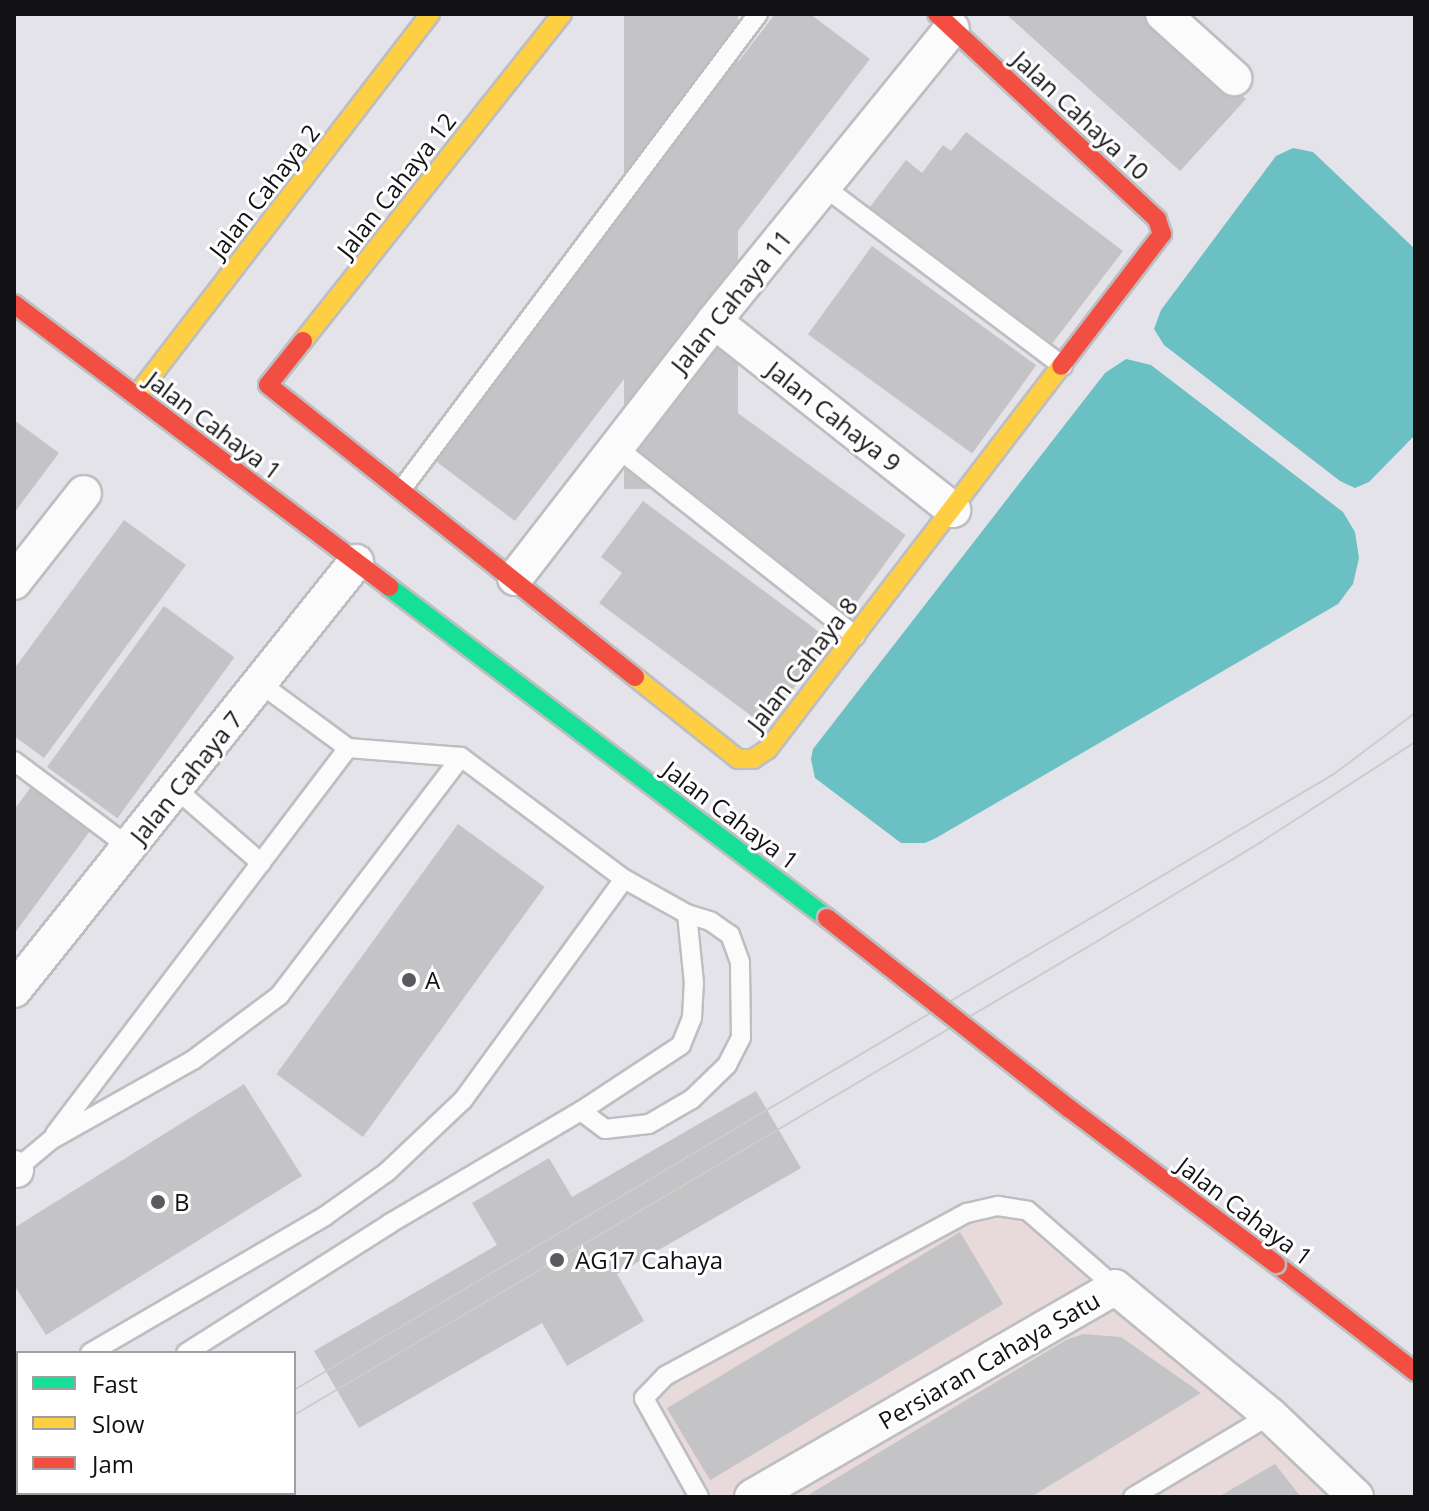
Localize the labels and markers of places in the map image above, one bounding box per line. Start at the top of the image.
place label: A [425,966,440,994]
marker: A [400,971,418,989]
place label: B [174,1188,190,1216]
marker: B [149,1193,167,1211]
place label: AG17 Cahaya [575,1246,723,1274]
marker: AG17 Cahaya [546,1249,568,1271]

